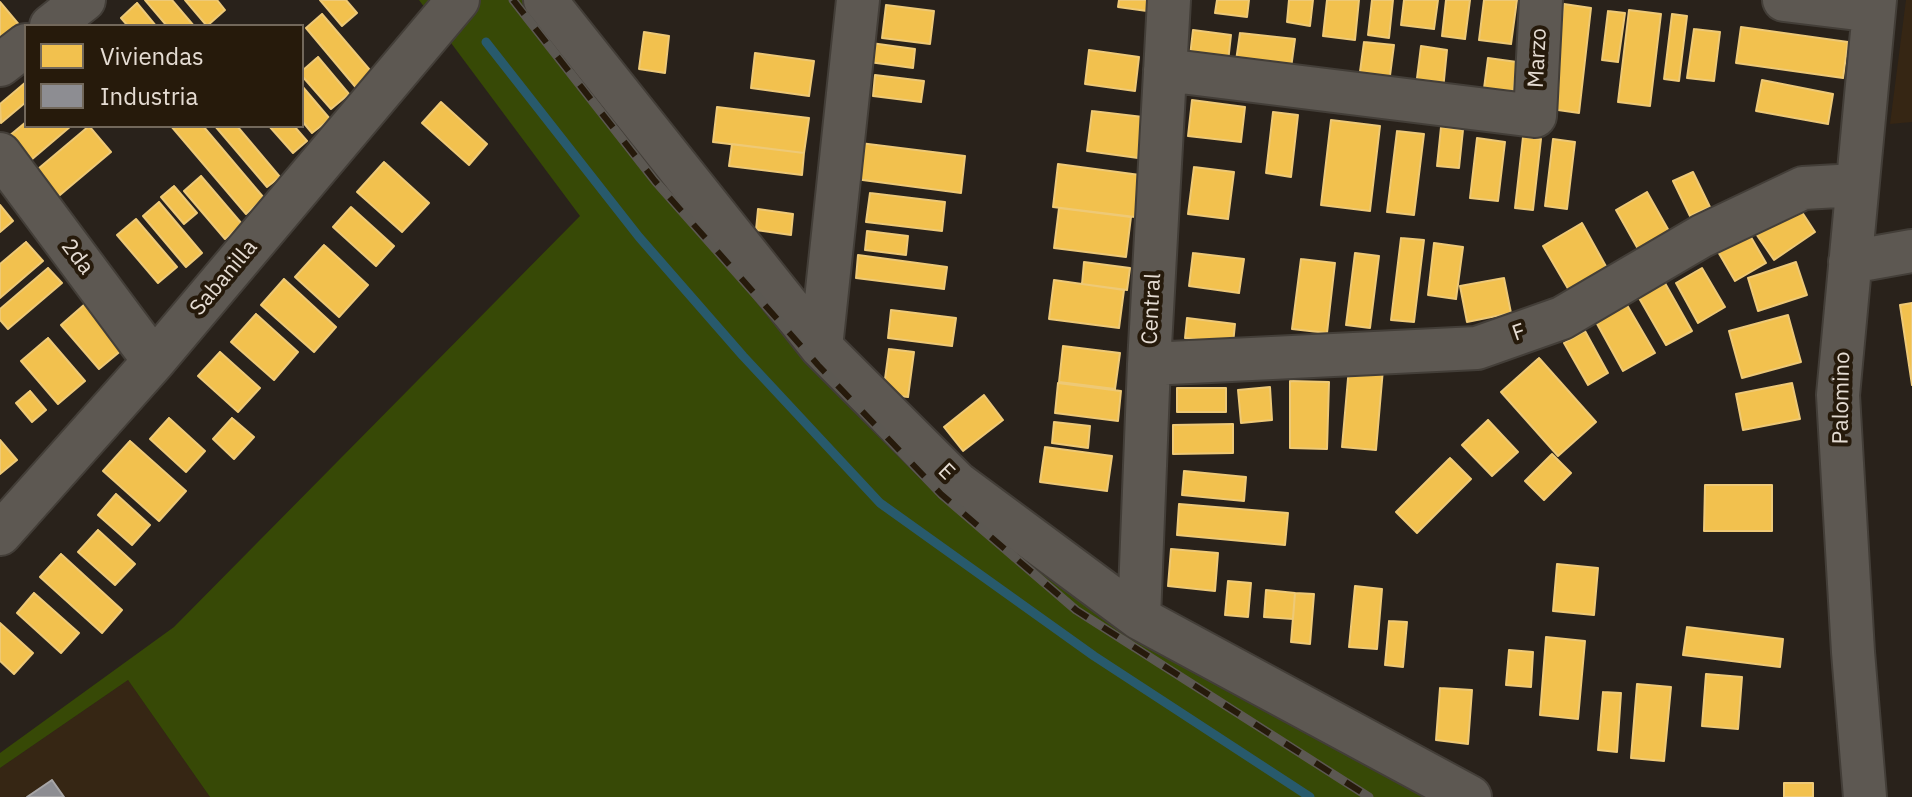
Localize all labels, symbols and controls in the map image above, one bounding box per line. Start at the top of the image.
legend [24,24,304,128]
street label: Marzo [1523,27,1553,89]
text: Viviendas [100,40,204,72]
text: Industria [100,80,198,112]
street label: 2da [55,234,99,280]
street label: Sabanilla [185,235,263,321]
street label: Central [1137,273,1167,345]
street label: F [1509,319,1529,347]
street label: Palomino [1828,351,1856,445]
street label: E [932,458,960,486]

